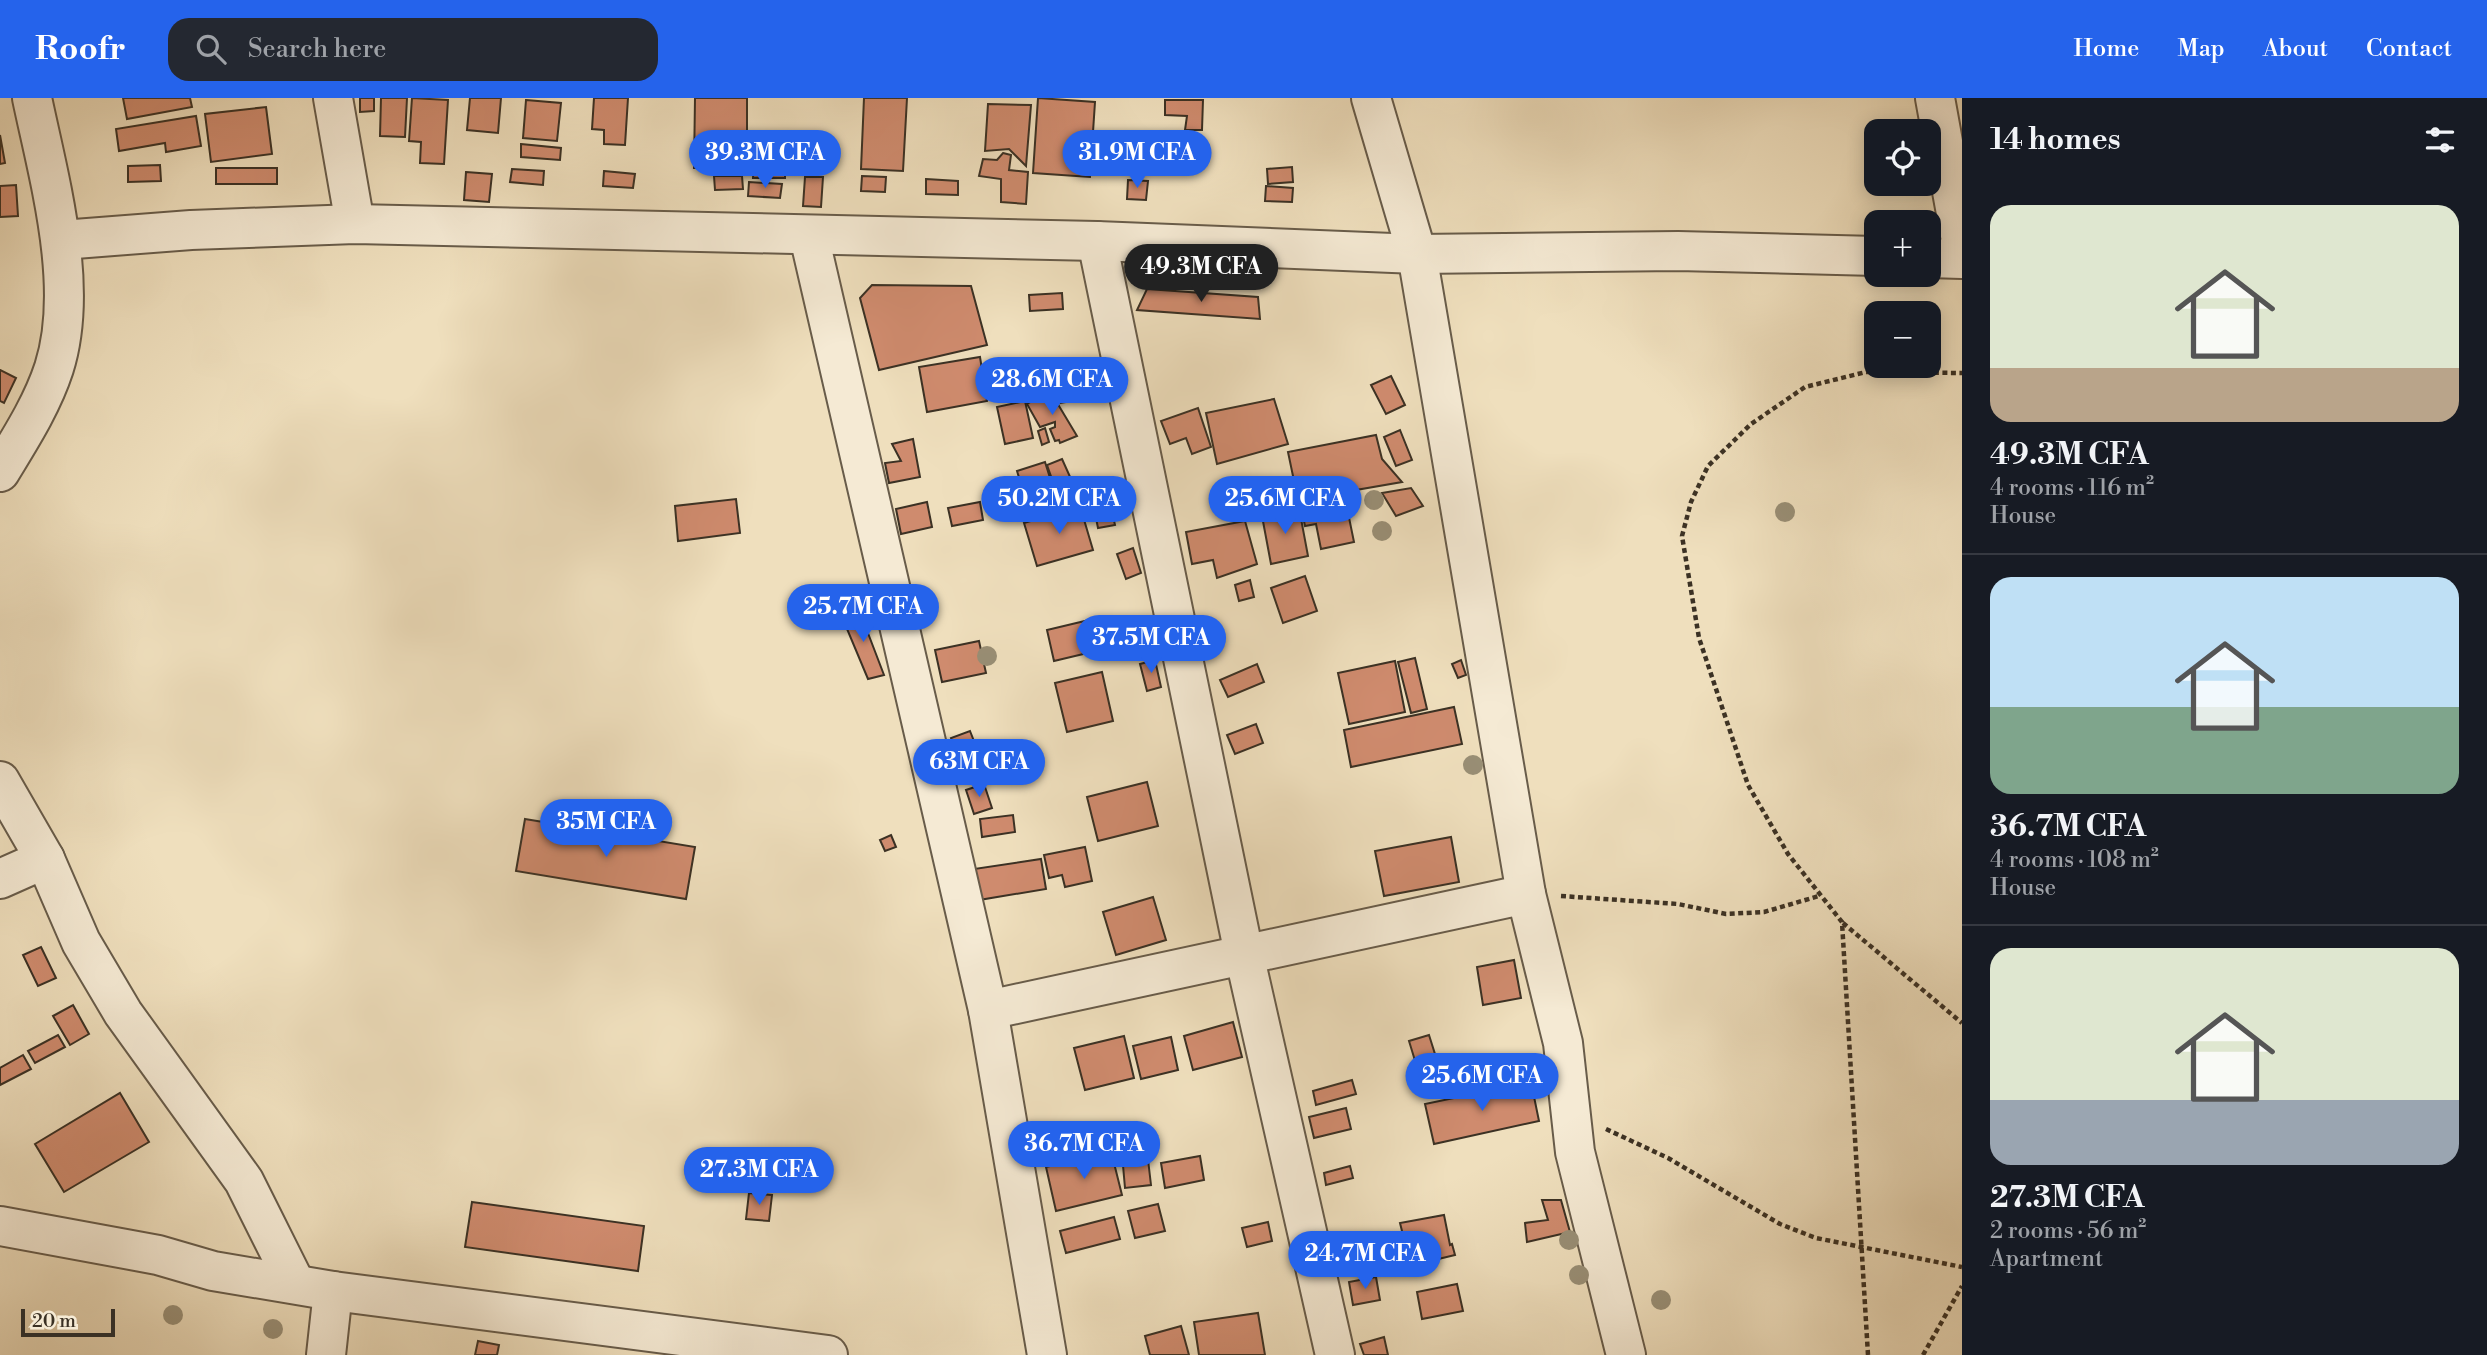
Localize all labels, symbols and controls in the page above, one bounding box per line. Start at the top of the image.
search box [168,18,658,81]
text: Roofr [35,29,126,70]
icon: search [192,30,230,68]
text: Search here [248,33,386,65]
text: Home [2074,34,2139,64]
text: Map [2177,34,2225,64]
text: About [2263,34,2328,64]
text: Contact [2366,34,2452,64]
map controls [1864,119,1941,378]
button: locate [1864,119,1941,196]
text: 14 homes [1990,121,2121,159]
icon: filters [2421,121,2459,159]
pin: 39.3M CFA [685,130,845,190]
pin: 31.9M CFA [1057,130,1217,190]
text: 39.3M CFA [705,139,825,167]
text: 31.9M CFA [1079,139,1195,167]
button: + [1864,210,1941,287]
pin: 49.3M CFA [1121,244,1281,304]
icon: home [2162,251,2288,377]
text: 49.3M CFA [1140,253,1262,281]
button: − [1864,301,1941,378]
pin: 28.6M CFA [972,358,1132,417]
text: 28.6M CFA [991,366,1113,394]
text: 49.3M CFA [1990,436,2149,474]
text: 4 rooms · 116 m² [1990,474,2154,502]
pin: 50.2M CFA [979,476,1139,536]
pin: 25.6M CFA [1205,476,1365,536]
text: 50.2M CFA [997,485,1121,513]
text: 25.6M CFA [1225,485,1345,513]
text: House [1990,502,2056,530]
pin: 25.7M CFA [783,584,943,644]
text: 25.7M CFA [803,593,923,621]
pin: 37.5M CFA [1071,616,1231,675]
icon: home [2162,623,2288,749]
text: 37.5M CFA [1092,624,1210,652]
pin: 63M CFA [914,740,1044,799]
text: 63M CFA [929,748,1029,776]
pin: 35M CFA [541,800,671,859]
text: 35M CFA [556,808,656,836]
text: 36.7M CFA [1990,808,2146,846]
text: 4 rooms · 108 m² [1990,846,2159,874]
text: House [1990,874,2056,902]
icon: home [2162,994,2288,1120]
pin: 25.6M CFA [1402,1054,1562,1113]
text: 25.6M CFA [1422,1062,1542,1090]
pin: 36.7M CFA [1004,1122,1164,1181]
text: 36.7M CFA [1024,1130,1144,1158]
pin: 27.3M CFA [679,1148,839,1207]
text: 27.3M CFA [700,1156,818,1184]
text: 27.3M CFA [1990,1179,2144,1217]
text: 2 rooms · 56 m² [1990,1217,2146,1245]
pin: 24.7M CFA [1285,1232,1445,1291]
text: 24.7M CFA [1304,1240,1426,1268]
text: Apartment [1990,1245,2103,1273]
scale bar [21,1306,116,1338]
text: 20 m [32,1309,76,1333]

